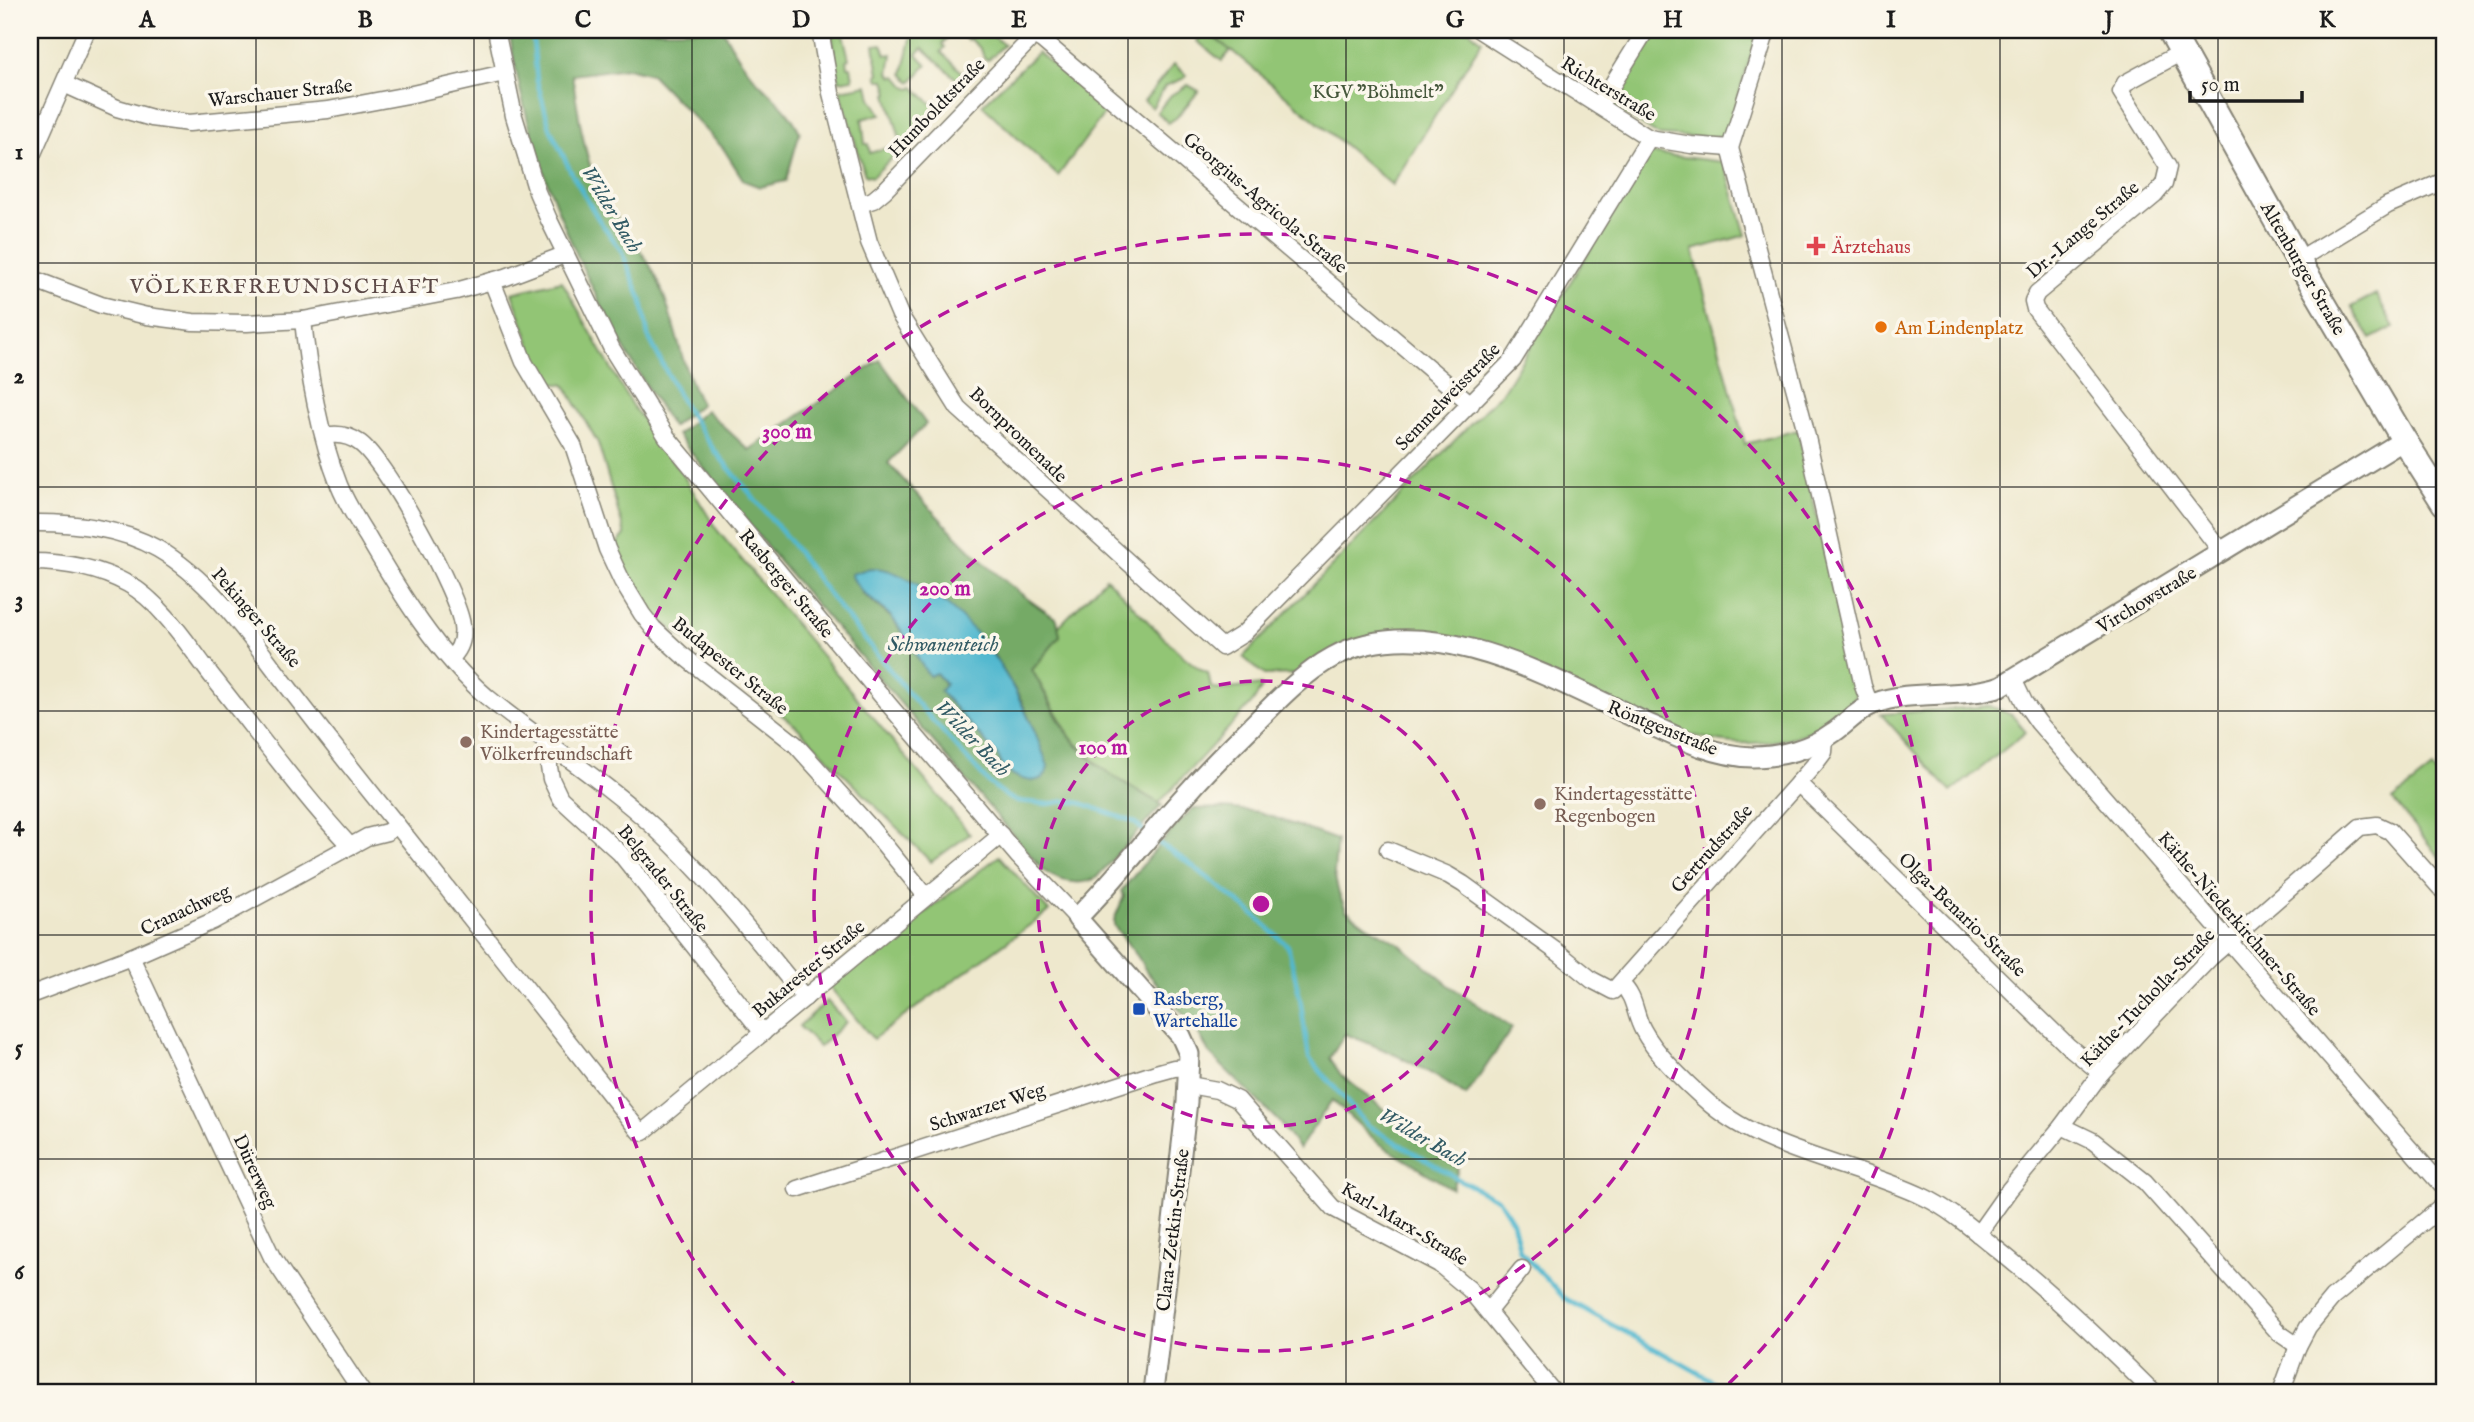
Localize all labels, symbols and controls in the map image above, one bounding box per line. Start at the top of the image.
text: A [138,6,156,35]
text: B [357,6,373,35]
text: C [575,6,592,35]
text: D [792,6,810,35]
text: E [1011,6,1027,35]
text: F [1230,6,1245,35]
text: G [1446,6,1465,35]
text: H [1663,6,1683,35]
text: I [1886,6,1896,35]
text: J [2101,6,2114,35]
text: K [2319,6,2337,35]
street label: Richterstraße [1556,52,1660,128]
street label: Humboldtstraße [884,53,991,163]
scale bar [2190,60,2302,104]
text: 50 m [2201,72,2240,99]
street label: Warschauer Straße [207,74,354,113]
park label: KGV "Böhmelt" [1312,81,1444,105]
street label: Georgius-Agricola-Straße [1178,128,1352,280]
text: 1 [15,138,23,167]
water label: Wilder Bach [574,161,647,258]
street label: Dr.-Lange Straße [2022,176,2145,285]
street label: Altenburger Straße [2254,197,2350,340]
marker: Ärztehaus [1806,236,1826,256]
place label: Ärztehaus [1831,236,1911,260]
district label: VÖLKERFREUNDSCHAFT [129,274,440,301]
place label: Am Lindenplatz [1894,317,2024,341]
marker: Am Lindenplatz [1873,319,1889,335]
street label: Semmelweisstraße [1391,338,1506,456]
text: 2 [14,362,25,391]
street label: Bornpromenade [963,382,1072,489]
text: 300 m [762,419,812,446]
street label: Rasberger Straße [733,525,838,644]
street label: Virchowstraße [2092,561,2201,640]
street label: Pekinger Straße [205,563,306,674]
text: 200 m [919,576,971,603]
text: 3 [15,586,23,615]
street label: Budapester Straße [667,612,793,721]
water label: Schwanenteich [887,632,999,659]
water label: Wilder Bach [929,695,1015,783]
street label: Röntgenstraße [1603,696,1721,762]
place label: Kindertagesstätte Völkerfreundschaft [479,721,633,767]
marker: Kindertagesstätte Völkerfreundschaft [458,734,474,750]
text: 100 m [1078,735,1128,762]
place label: Kindertagesstätte Regenbogen [1554,783,1693,829]
marker: Kindertagesstätte Regenbogen [1532,796,1548,812]
street label: Gertrudstraße [1666,800,1759,899]
text: 4 [13,810,25,839]
street label: Belgrader Straße [612,820,713,938]
street label: Käthe-Niederkirchner-Straße [2152,827,2325,1022]
street label: Olga-Benario-Straße [1893,848,2031,983]
street label: Cranachweg [137,879,235,942]
centre of rings [1249,892,1273,916]
street label: Bukarester Straße [748,915,871,1024]
street label: Käthe-Tucholla-Straße [2076,924,2221,1073]
place label: Rasberg, Wartehalle [1153,988,1238,1034]
marker: Rasberg, Wartehalle [1131,1001,1147,1017]
text: 5 [15,1034,24,1063]
street label: Schwarzer Weg [927,1078,1049,1138]
water label: Wilder Bach [1374,1102,1471,1174]
street label: Dürerweg [227,1131,282,1213]
street label: Clara-Zetkin-Straße [1152,1147,1196,1313]
street label: Karl-Marx-Straße [1336,1177,1472,1272]
text: 6 [14,1258,25,1287]

